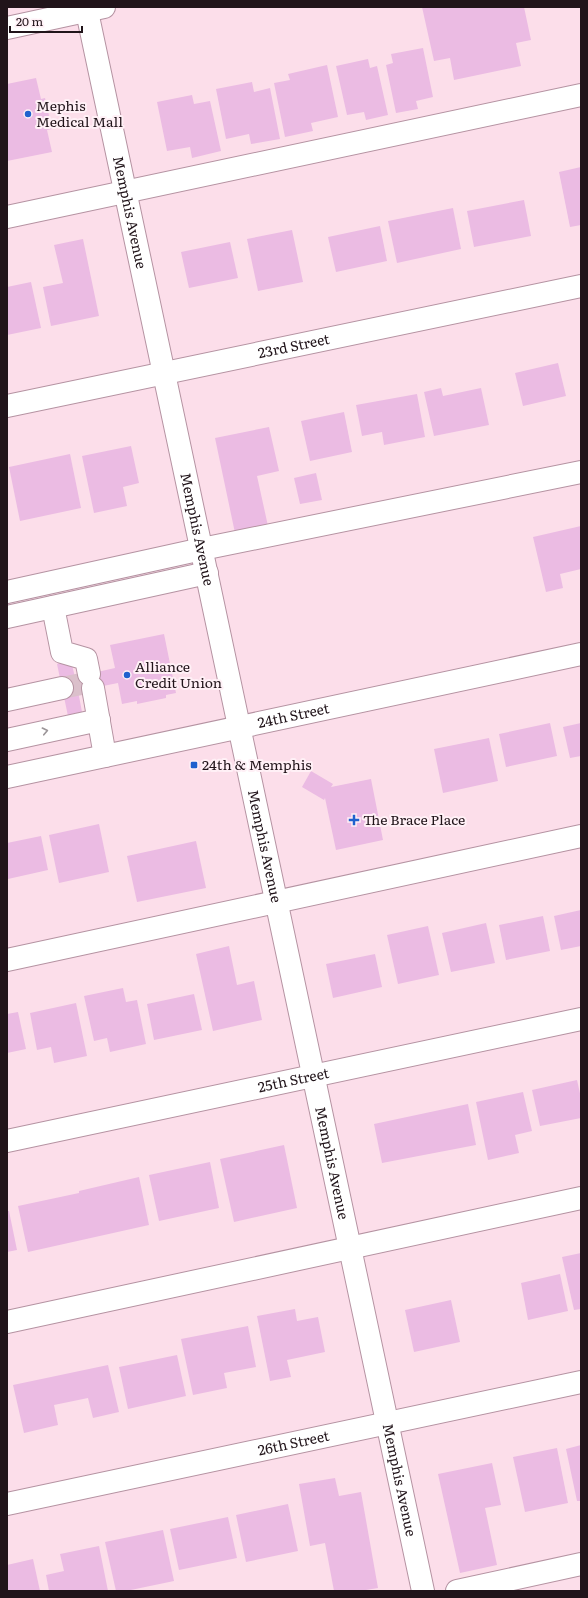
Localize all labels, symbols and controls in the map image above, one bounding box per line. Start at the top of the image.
scale bar [10,8,82,34]
text: 20 m [16,12,43,30]
place label: Mephis Medical Mall [36,95,123,131]
marker: Mephis Medical Mall [23,109,33,119]
street label: Memphis Avenue [109,154,152,271]
street label: 23rd Street [256,328,332,362]
street label: Memphis Avenue [176,471,220,587]
place label: Alliance Credit Union [135,656,222,692]
marker: Alliance Credit Union [122,670,132,680]
street label: 24th Street [256,697,331,732]
one-way arrow [42,728,48,736]
place label: 24th & Memphis [202,754,312,774]
marker: 24th & Memphis [189,760,199,770]
street label: Memphis Avenue [244,788,287,904]
place label: The Brace Place [363,809,465,829]
marker: The Brace Place [348,814,360,826]
street label: 25th Street [256,1062,331,1096]
street label: Memphis Avenue [311,1105,355,1221]
street label: Memphis Avenue [379,1421,422,1538]
street label: 26th Street [256,1425,331,1459]

